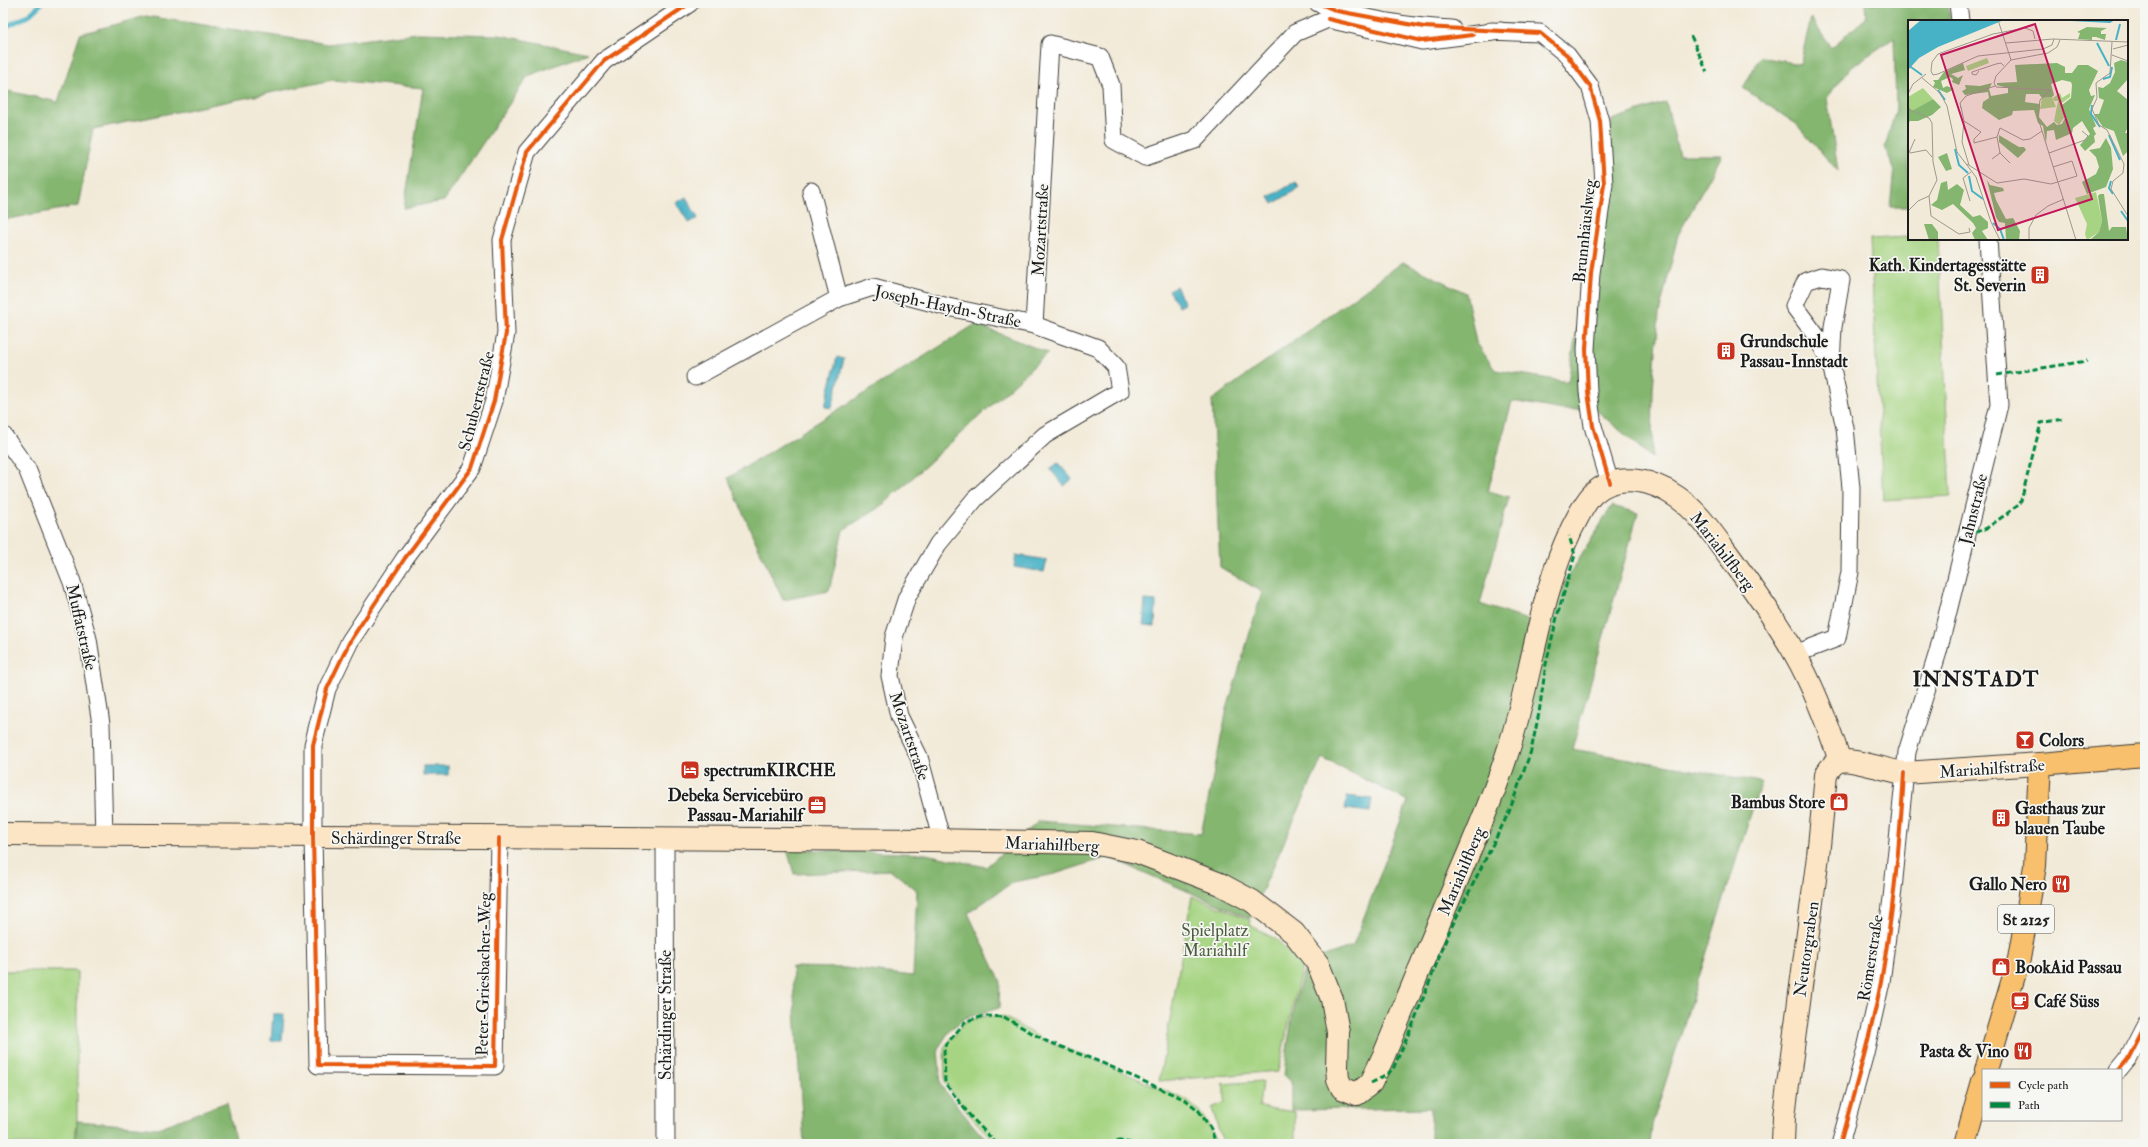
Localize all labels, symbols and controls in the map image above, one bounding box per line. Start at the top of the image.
inset map [1908,20,2128,240]
street label: Brunnhäuslweg [1569,177,1600,284]
street label: Mozartstraße [1028,183,1053,277]
place label: Kath. Kindertagesstätte St. Severin [1869,255,2027,296]
building icon: Kath. Kindertagesstätte St. Severin [2029,264,2051,286]
street label: Joseph-Haydn-Straße [872,281,1023,333]
place label: Grundschule Passau-Innstadt [1740,331,1848,372]
building icon: Grundschule Passau-Innstadt [1715,340,1737,362]
street label: Schubertstraße [454,349,499,453]
street label: Jahnstraße [1954,472,1993,548]
street label: Mariahilfberg [1685,508,1760,596]
street label: Muffatstraße [61,582,102,672]
district label: INNSTADT [1913,666,2039,693]
street label: Mozartstraße [885,689,934,783]
bar icon: Colors [2014,729,2036,751]
place label: Colors [2039,730,2084,751]
street label: Mariahilfstraße [1939,754,2045,783]
hotel icon: spectrumKIRCHE [679,759,701,781]
place label: spectrumKIRCHE [704,760,836,782]
place label: Debeka Servicebüro Passau-Mariahilf [668,785,806,826]
shop icon: Bambus Store [1828,791,1850,813]
place label: Bambus Store [1731,792,1826,813]
office icon: Debeka Servicebüro Passau-Mariahilf [806,794,828,816]
place label: Gasthaus zur blauen Taube [2014,798,2106,839]
building icon: Gasthaus zur blauen Taube [1990,807,2012,829]
street label: Mariahilfberg [1433,823,1490,919]
street label: Schärdinger Straße [331,828,461,849]
street label: Mariahilfberg [1004,832,1100,857]
restaurant icon: Gallo Nero [2050,873,2072,895]
place label: Gallo Nero [1969,874,2047,895]
street label: Peter-Griesbacher-Weg [472,891,495,1056]
street label: Neutorgraben [1789,900,1824,998]
road number: St 2125 [1998,905,2054,933]
street label: Römerstraße [1853,913,1888,1003]
park label: Spielplatz Mariahilf [1181,920,1250,961]
street label: Schärdinger Straße [655,950,676,1080]
shop icon: BookAid Passau [1990,956,2012,978]
place label: BookAid Passau [2015,957,2122,978]
cafe icon: Café Süss [2009,990,2031,1012]
place label: Café Süss [2034,991,2099,1012]
restaurant icon: Pasta & Vino [2012,1040,2034,1062]
place label: Pasta & Vino [1919,1041,2009,1062]
legend [1982,1069,2122,1121]
text: Cycle path [2018,1078,2069,1093]
text: Path [2018,1098,2041,1113]

